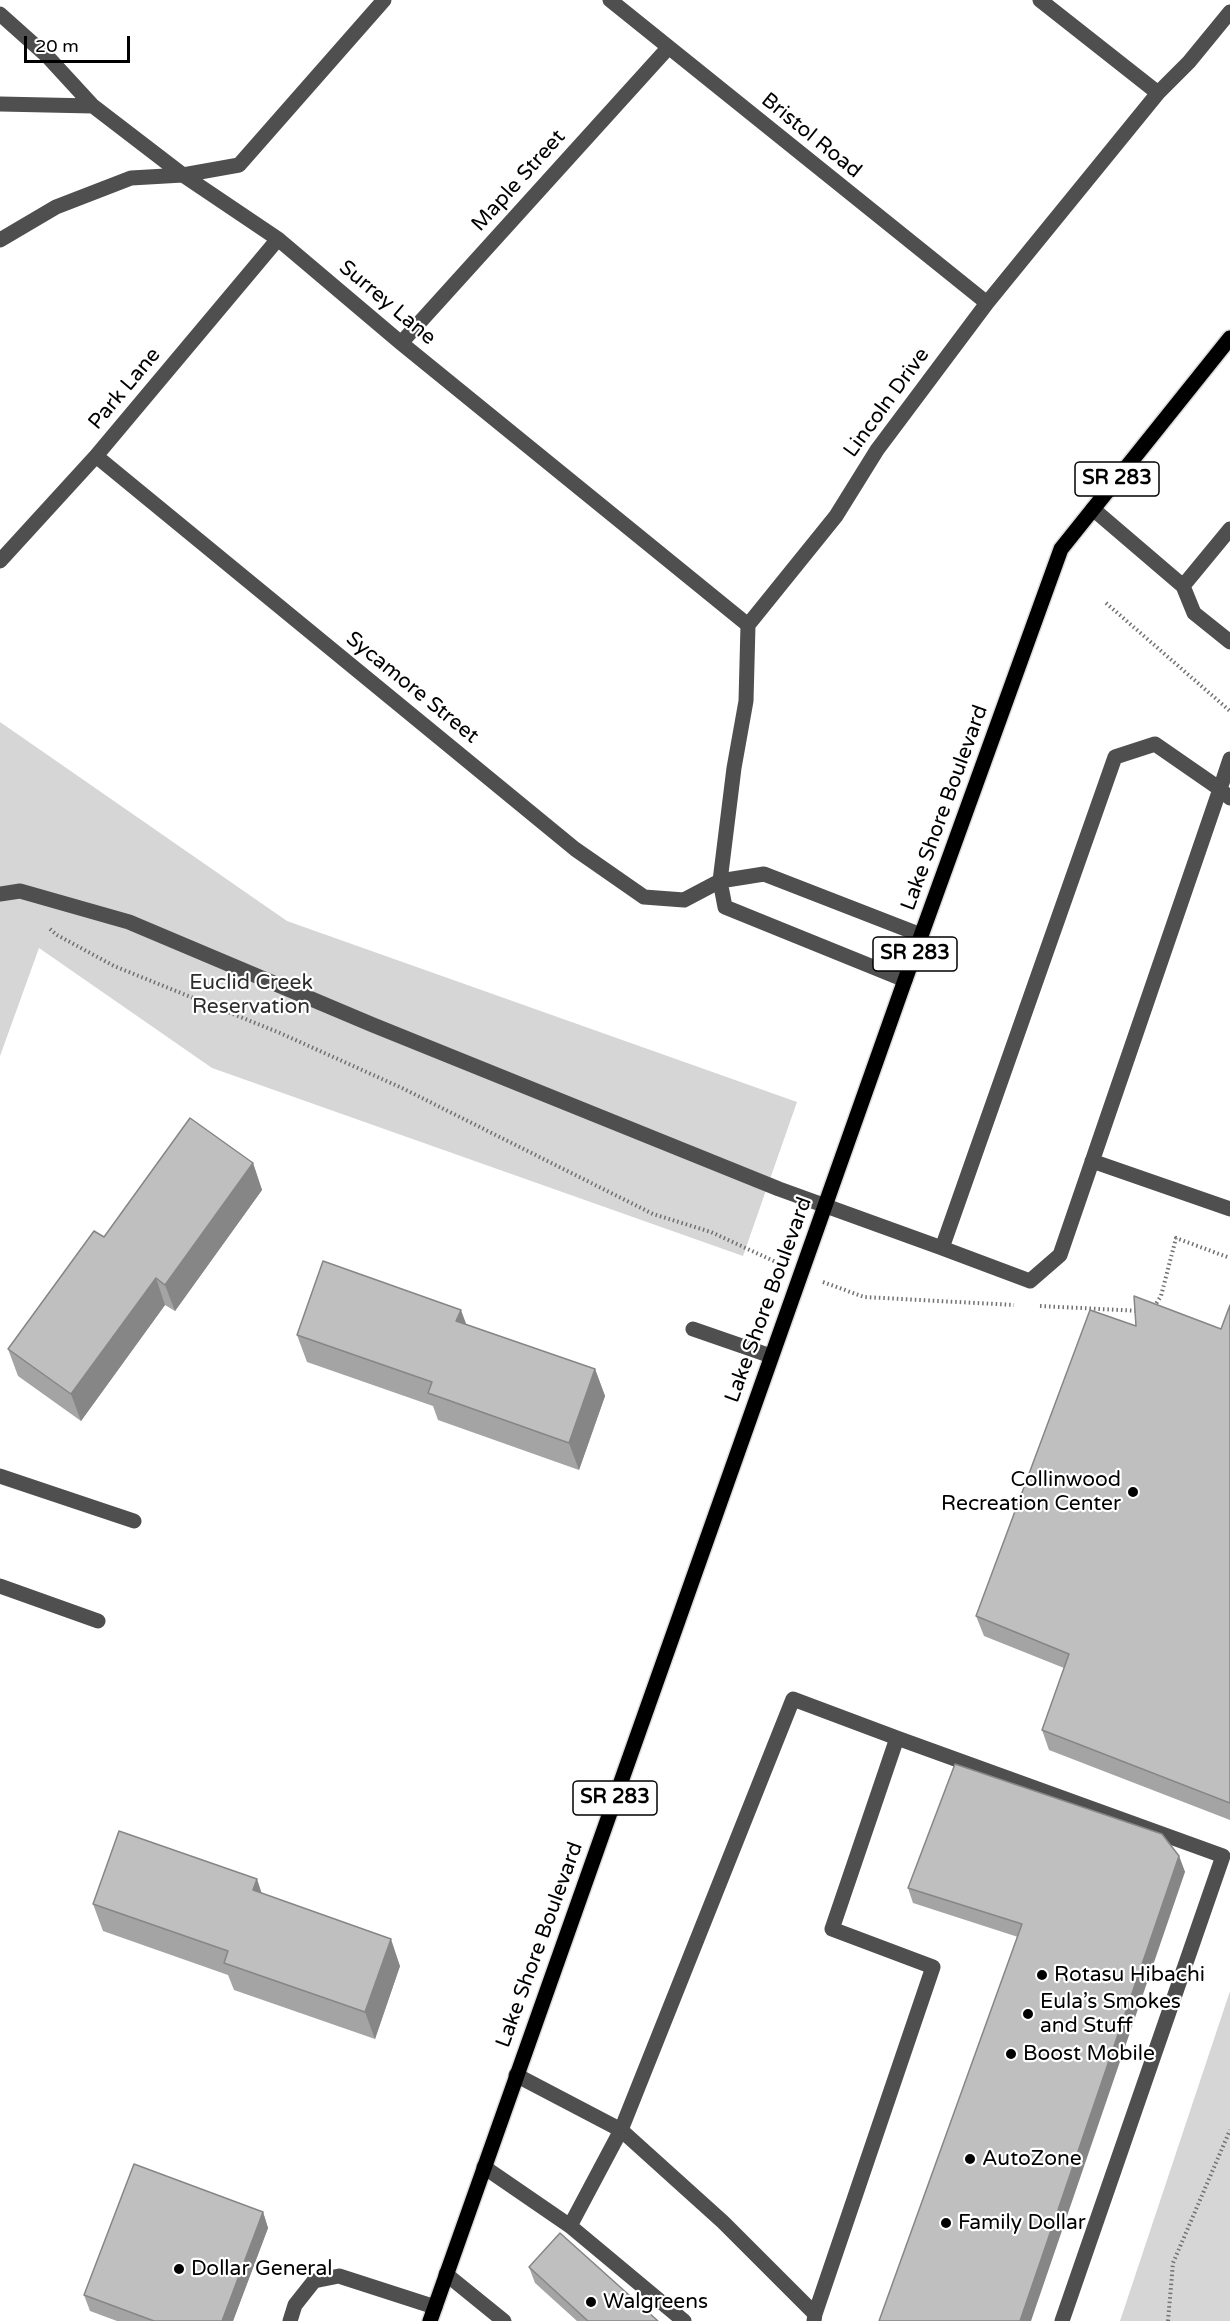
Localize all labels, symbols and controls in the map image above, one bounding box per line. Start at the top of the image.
scale bar [27,24,134,62]
text: 20 m [35,35,79,57]
street label: Bristol Road [756,88,866,184]
street label: Maple Street [467,125,571,237]
street label: Surrey Lane [334,255,440,351]
street label: Park Lane [84,343,166,435]
street label: Lincoln Drive [839,343,935,463]
road number: SR 283 [1075,462,1159,496]
street label: Sycamore Street [341,627,483,749]
street label: Lake Shore Boulevard [896,702,994,914]
road number: SR 283 [873,937,957,971]
park label: Euclid Creek Reservation [189,970,313,1020]
street label: Lake Shore Boulevard [720,1194,818,1406]
place label: Collinwood Recreation Center [941,1467,1121,1517]
marker: Collinwood Recreation Center [1126,1485,1140,1499]
road number: SR 283 [573,1781,657,1815]
street label: Lake Shore Boulevard [491,1839,589,2051]
place label: Rotasu Hibachi [1054,1962,1205,1988]
marker: Rotasu Hibachi [1035,1968,1049,1982]
place label: Eula’s Smokes and Stuff [1040,1989,1181,2039]
marker: Eula’s Smokes and Stuff [1021,2007,1035,2021]
place label: Boost Mobile [1023,2041,1155,2067]
marker: Boost Mobile [1004,2047,1018,2061]
place label: AutoZone [982,2146,1082,2172]
marker: AutoZone [963,2152,977,2166]
place label: Family Dollar [958,2210,1086,2236]
marker: Family Dollar [939,2216,953,2230]
place label: Dollar General [191,2256,332,2282]
marker: Dollar General [172,2262,186,2276]
place label: Walgreens [603,2289,708,2315]
marker: Walgreens [584,2295,598,2309]

